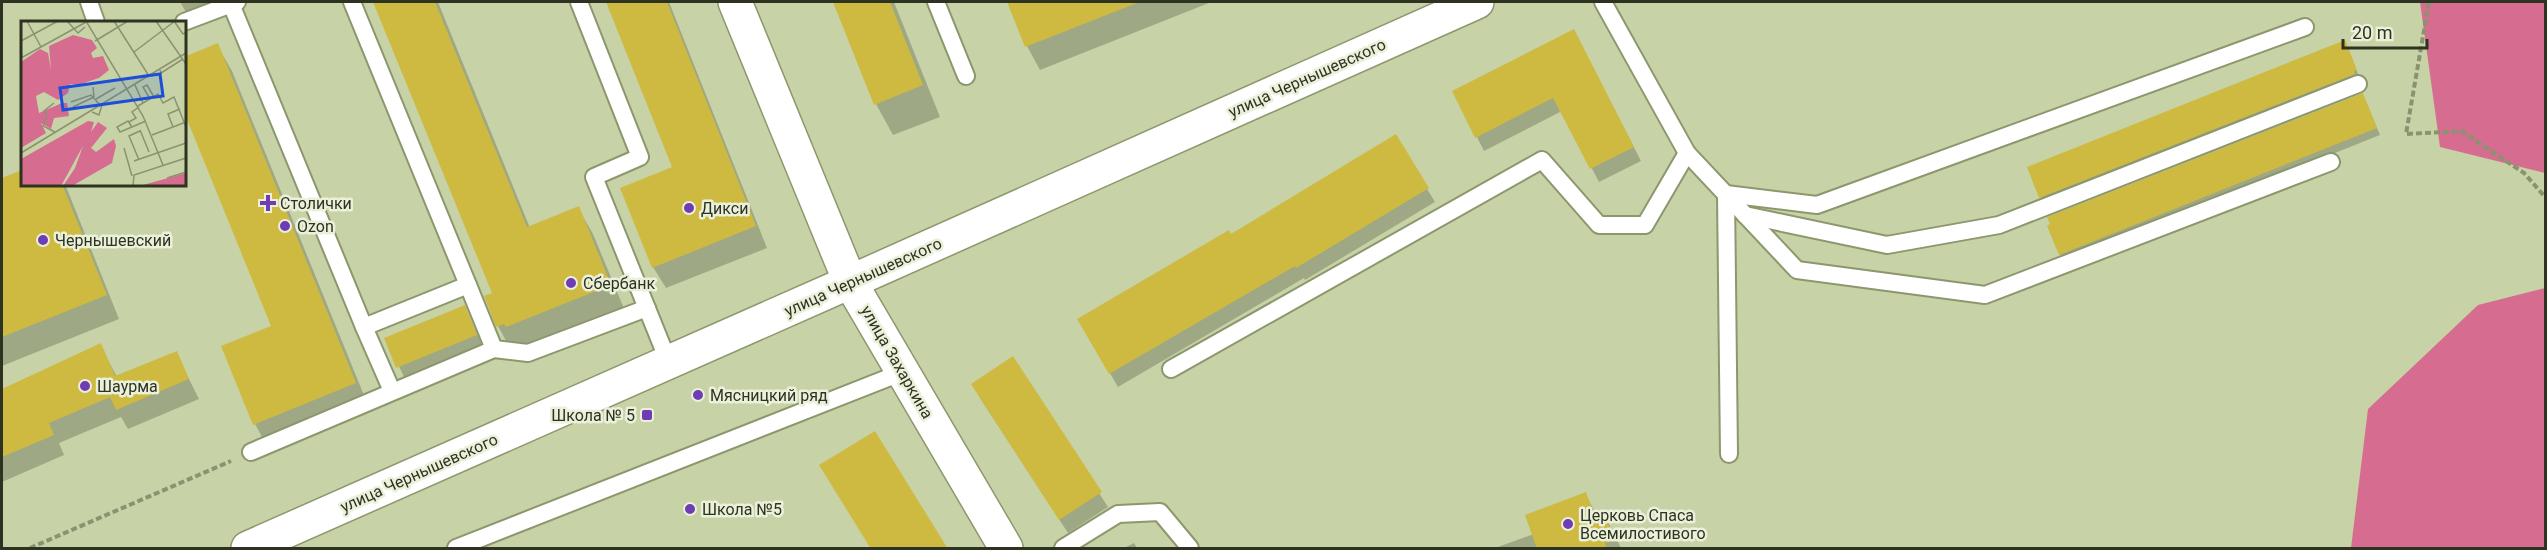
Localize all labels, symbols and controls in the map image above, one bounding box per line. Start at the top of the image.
scale bar [2343,12,2427,50]
inset map [21,21,186,186]
text: 20 m [2352,22,2392,43]
street label: улица Чернышевского [1225,35,1389,121]
place label: Столички [280,194,352,213]
marker: Столички [261,196,275,210]
place label: Дикси [701,199,748,218]
marker: Дикси [682,201,696,215]
place label: Ozon [297,217,334,236]
marker: Ozon [278,219,292,233]
place label: Чернышевский [55,231,171,250]
marker: Чернышевский [36,233,50,247]
street label: улица Чернышевского [781,234,945,320]
place label: Сбербанк [583,274,656,293]
marker: Сбербанк [564,276,578,290]
street label: улица Захаркина [857,302,937,422]
place label: Шаурма [97,377,158,396]
marker: Шаурма [78,379,92,393]
place label: Мясницкий ряд [710,386,828,405]
marker: Мясницкий ряд [691,388,705,402]
place label: Школа № 5 [551,406,635,425]
marker: Школа № 5 [640,408,654,422]
street label: улица Чернышевского [337,430,501,516]
place label: Школа №5 [702,500,782,519]
marker: Школа №5 [683,502,697,516]
place label: Церковь Спаса Всемилостивого [1580,506,1706,543]
marker: Церковь Спаса Всемилостивого [1561,517,1575,531]

